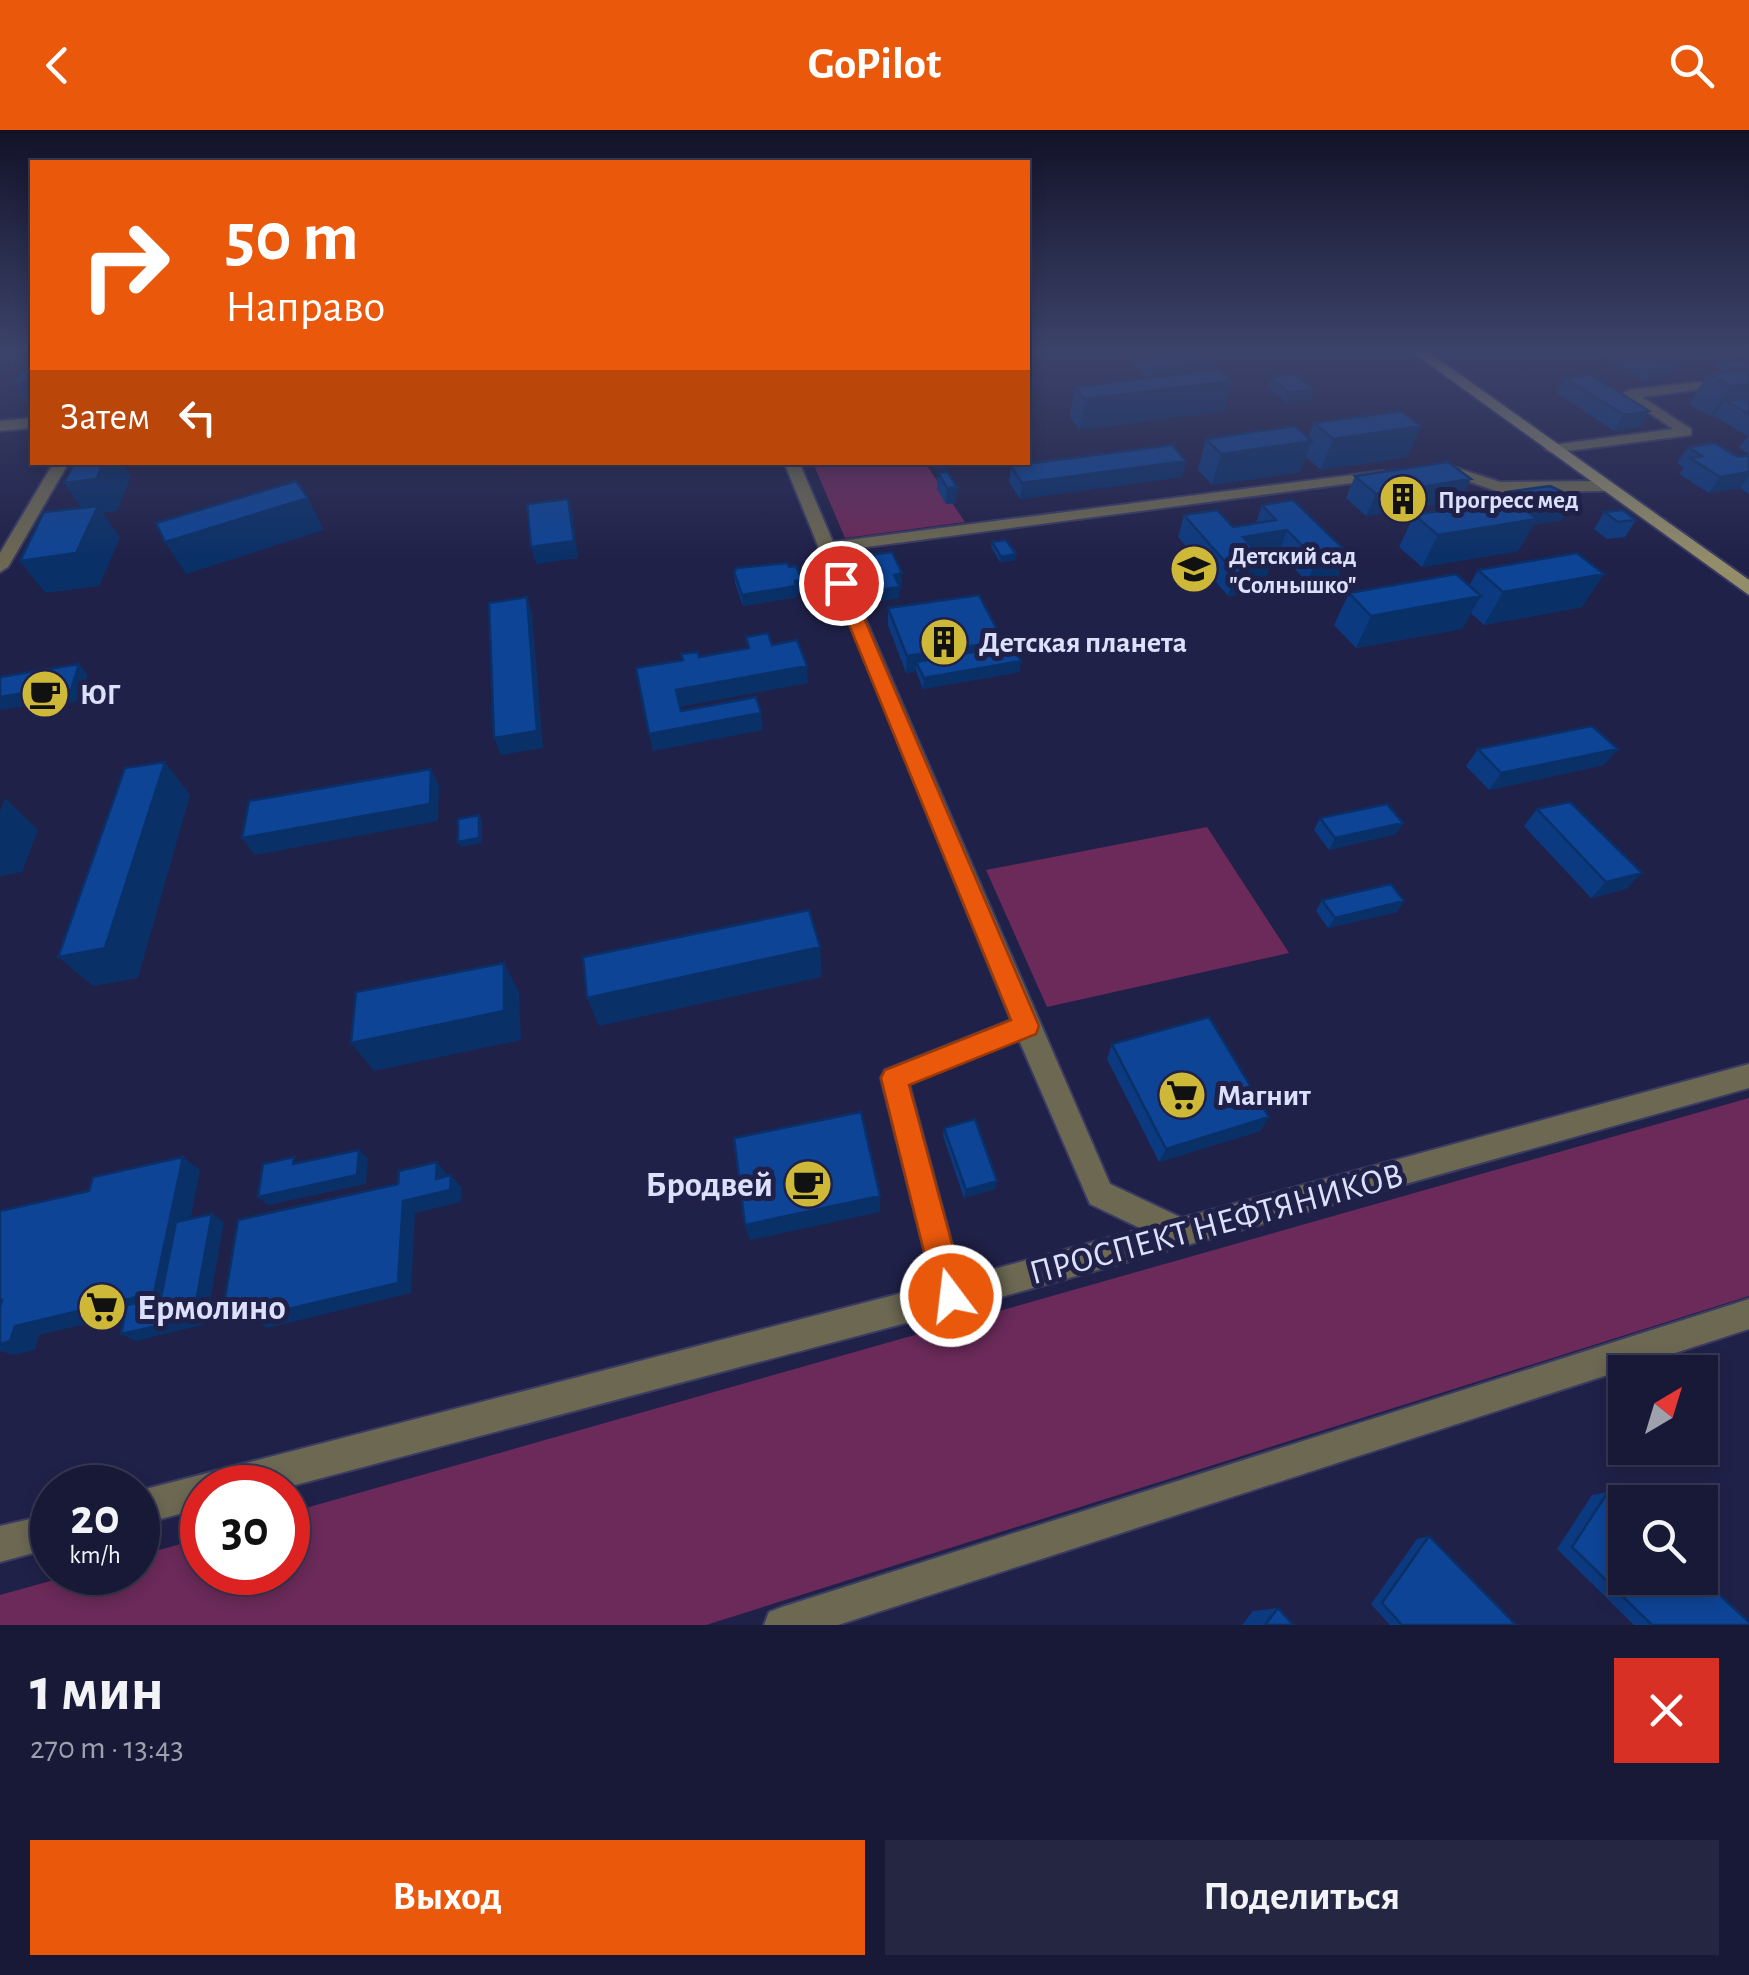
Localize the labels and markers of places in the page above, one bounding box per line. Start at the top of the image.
building icon: Прогресс мед [1377,473,1429,525]
place label: Прогресс мед [1438,488,1579,513]
pin [799,541,884,626]
school or university icon: Детский сад "Солнышко" [1168,543,1220,595]
place label: Детский сад "Солнышко" [1229,544,1356,598]
building icon: Детская планета [918,616,970,668]
place label: Детская планета [979,628,1187,658]
cafe icon: ЮГ [19,668,71,720]
place label: ЮГ [80,680,121,710]
supermarket icon: Магнит [1156,1069,1208,1121]
place label: Магнит [1217,1081,1311,1111]
cafe icon: Бродвей [782,1158,834,1210]
place label: Бродвей [646,1168,773,1203]
supermarket icon: Ермолино [76,1281,128,1333]
place label: Ермолино [137,1291,286,1326]

